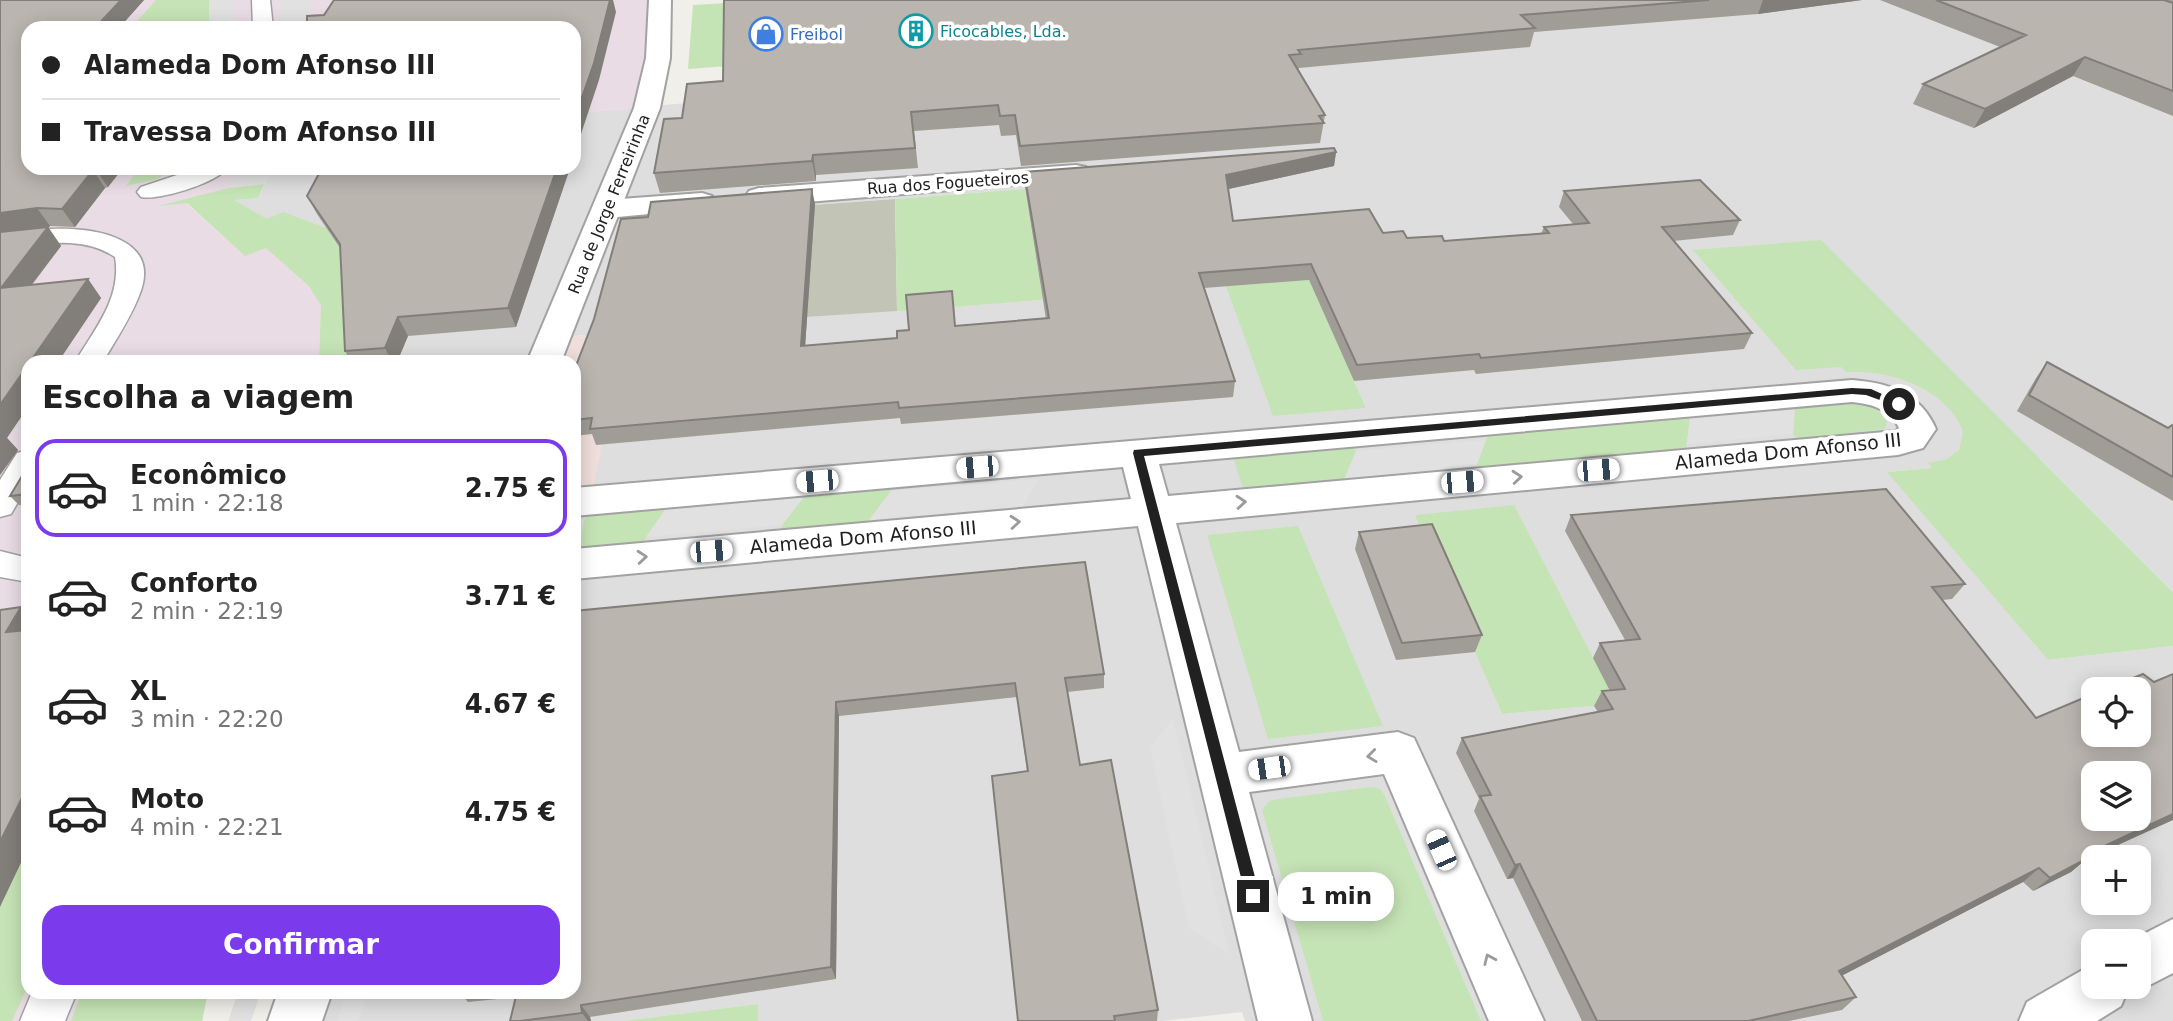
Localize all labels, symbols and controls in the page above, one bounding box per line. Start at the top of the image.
building icon: Ficocables, Lda. [897,12,935,50]
shop icon: Freibol [747,15,785,53]
place label: Ficocables, Lda. [940,22,1067,41]
place label: Freibol [790,25,843,44]
text: Alameda Dom Afonso III [84,50,435,80]
street label: Rua de Jorge Ferreirinha [564,111,654,297]
text: Travessa Dom Afonso III [84,117,436,147]
street label: Rua dos Fogueteiros [866,168,1030,198]
text: Escolha a viagem [42,378,354,416]
route start [1883,388,1915,420]
street label: Alameda Dom Afonso III [1674,428,1902,474]
car [956,455,999,479]
icon: car [46,457,109,520]
car [1577,458,1620,482]
text: Econômico [130,460,287,490]
car [796,469,839,493]
car [1441,470,1484,494]
one-way arrow [1511,470,1523,485]
text: 2.75 € [465,473,556,503]
text: 1 min · 22:18 [130,490,284,516]
one-way arrow [1236,495,1247,510]
one-way arrow [1010,515,1021,530]
street label: Alameda Dom Afonso III [749,516,977,558]
car [690,539,733,563]
one-way arrow [637,550,648,565]
icon: car [46,565,109,628]
text: Conforto [130,568,258,598]
text: 3.71 € [465,581,556,611]
text: 2 min · 22:19 [130,598,284,624]
icon: car [46,673,109,736]
text: XL [130,676,167,706]
map controls [2081,677,2151,999]
button: locate [2081,677,2151,747]
text: 4.67 € [465,689,556,719]
text: 3 min · 22:20 [130,706,284,732]
one-way arrow [1366,748,1377,763]
car [1247,755,1292,781]
button: layers [2081,761,2151,831]
icon: car [46,781,109,844]
text: Moto [130,784,204,814]
text: 4.75 € [465,797,556,827]
text: 4 min · 22:21 [130,814,284,840]
car [1423,827,1460,873]
button: + [2081,845,2151,915]
callout: 1 min [1278,872,1393,920]
route end [1237,880,1269,912]
text: 1 min [1300,883,1372,909]
button: Confirmar [42,905,560,985]
button: − [2081,929,2151,999]
one-way arrow [1483,953,1497,966]

